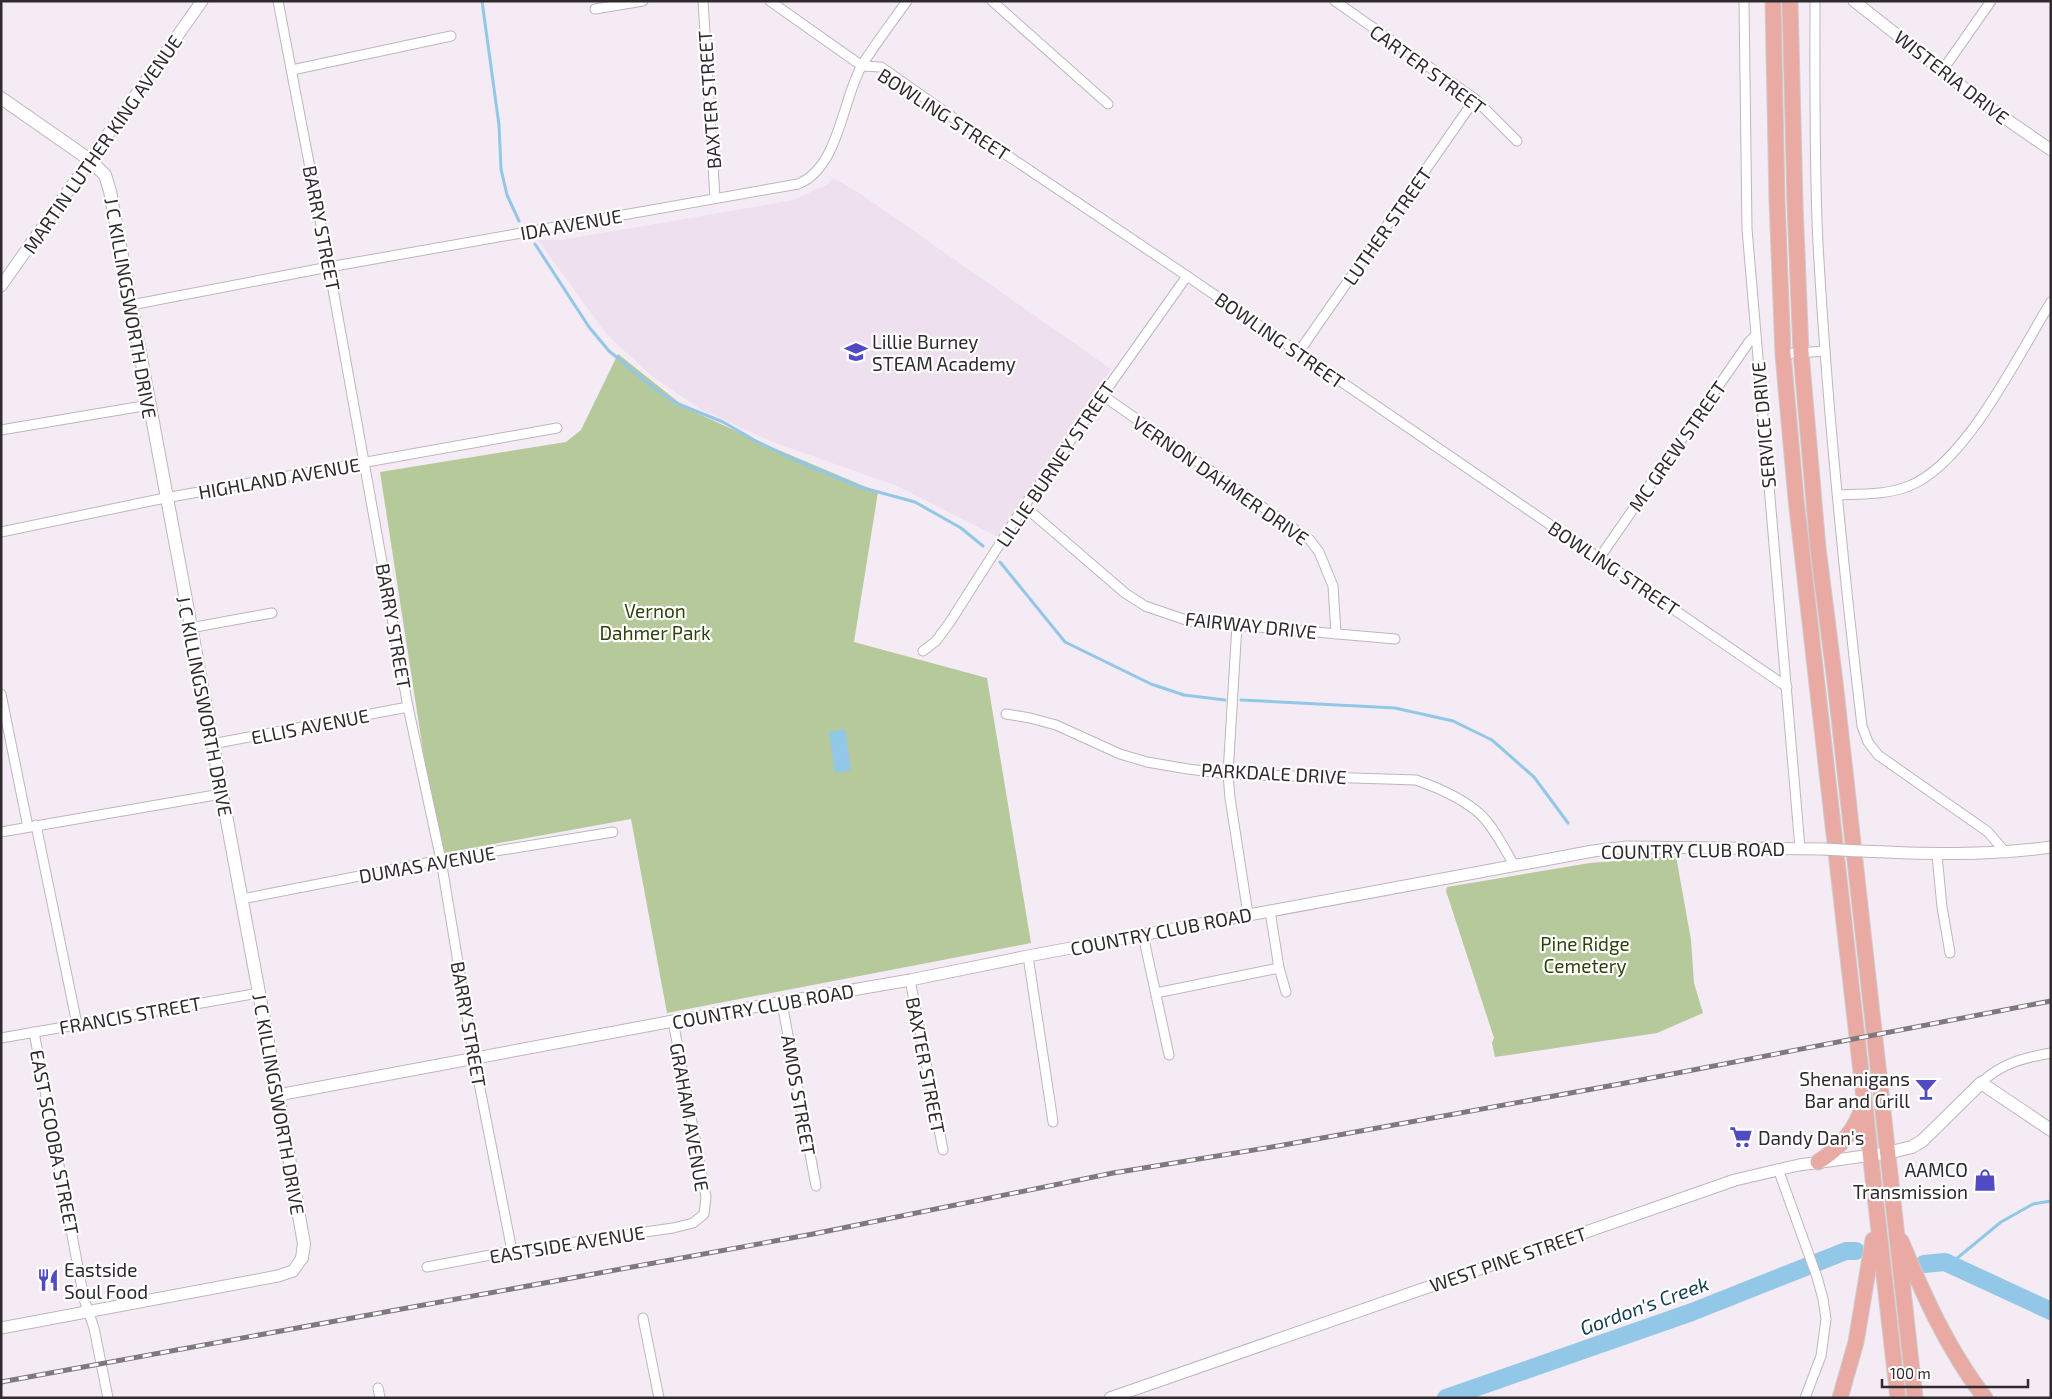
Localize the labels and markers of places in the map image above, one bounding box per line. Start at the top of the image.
place label: Lillie Burney STEAM Academy [872,330,1016,375]
school or university icon: Lillie Burney STEAM Academy [843,339,869,365]
place label: Shenanigans Bar and Grill [1799,1067,1910,1112]
bar icon: Shenanigans Bar and Grill [1913,1076,1939,1102]
supermarket icon: Dandy Dan's [1728,1124,1754,1150]
place label: Dandy Dan's [1758,1126,1864,1149]
place label: AAMCO Transmission [1853,1158,1968,1203]
shop icon: AAMCO Transmission [1972,1167,1998,1193]
place label: Eastside Soul Food [64,1258,148,1303]
restaurant icon: Eastside Soul Food [35,1267,61,1293]

